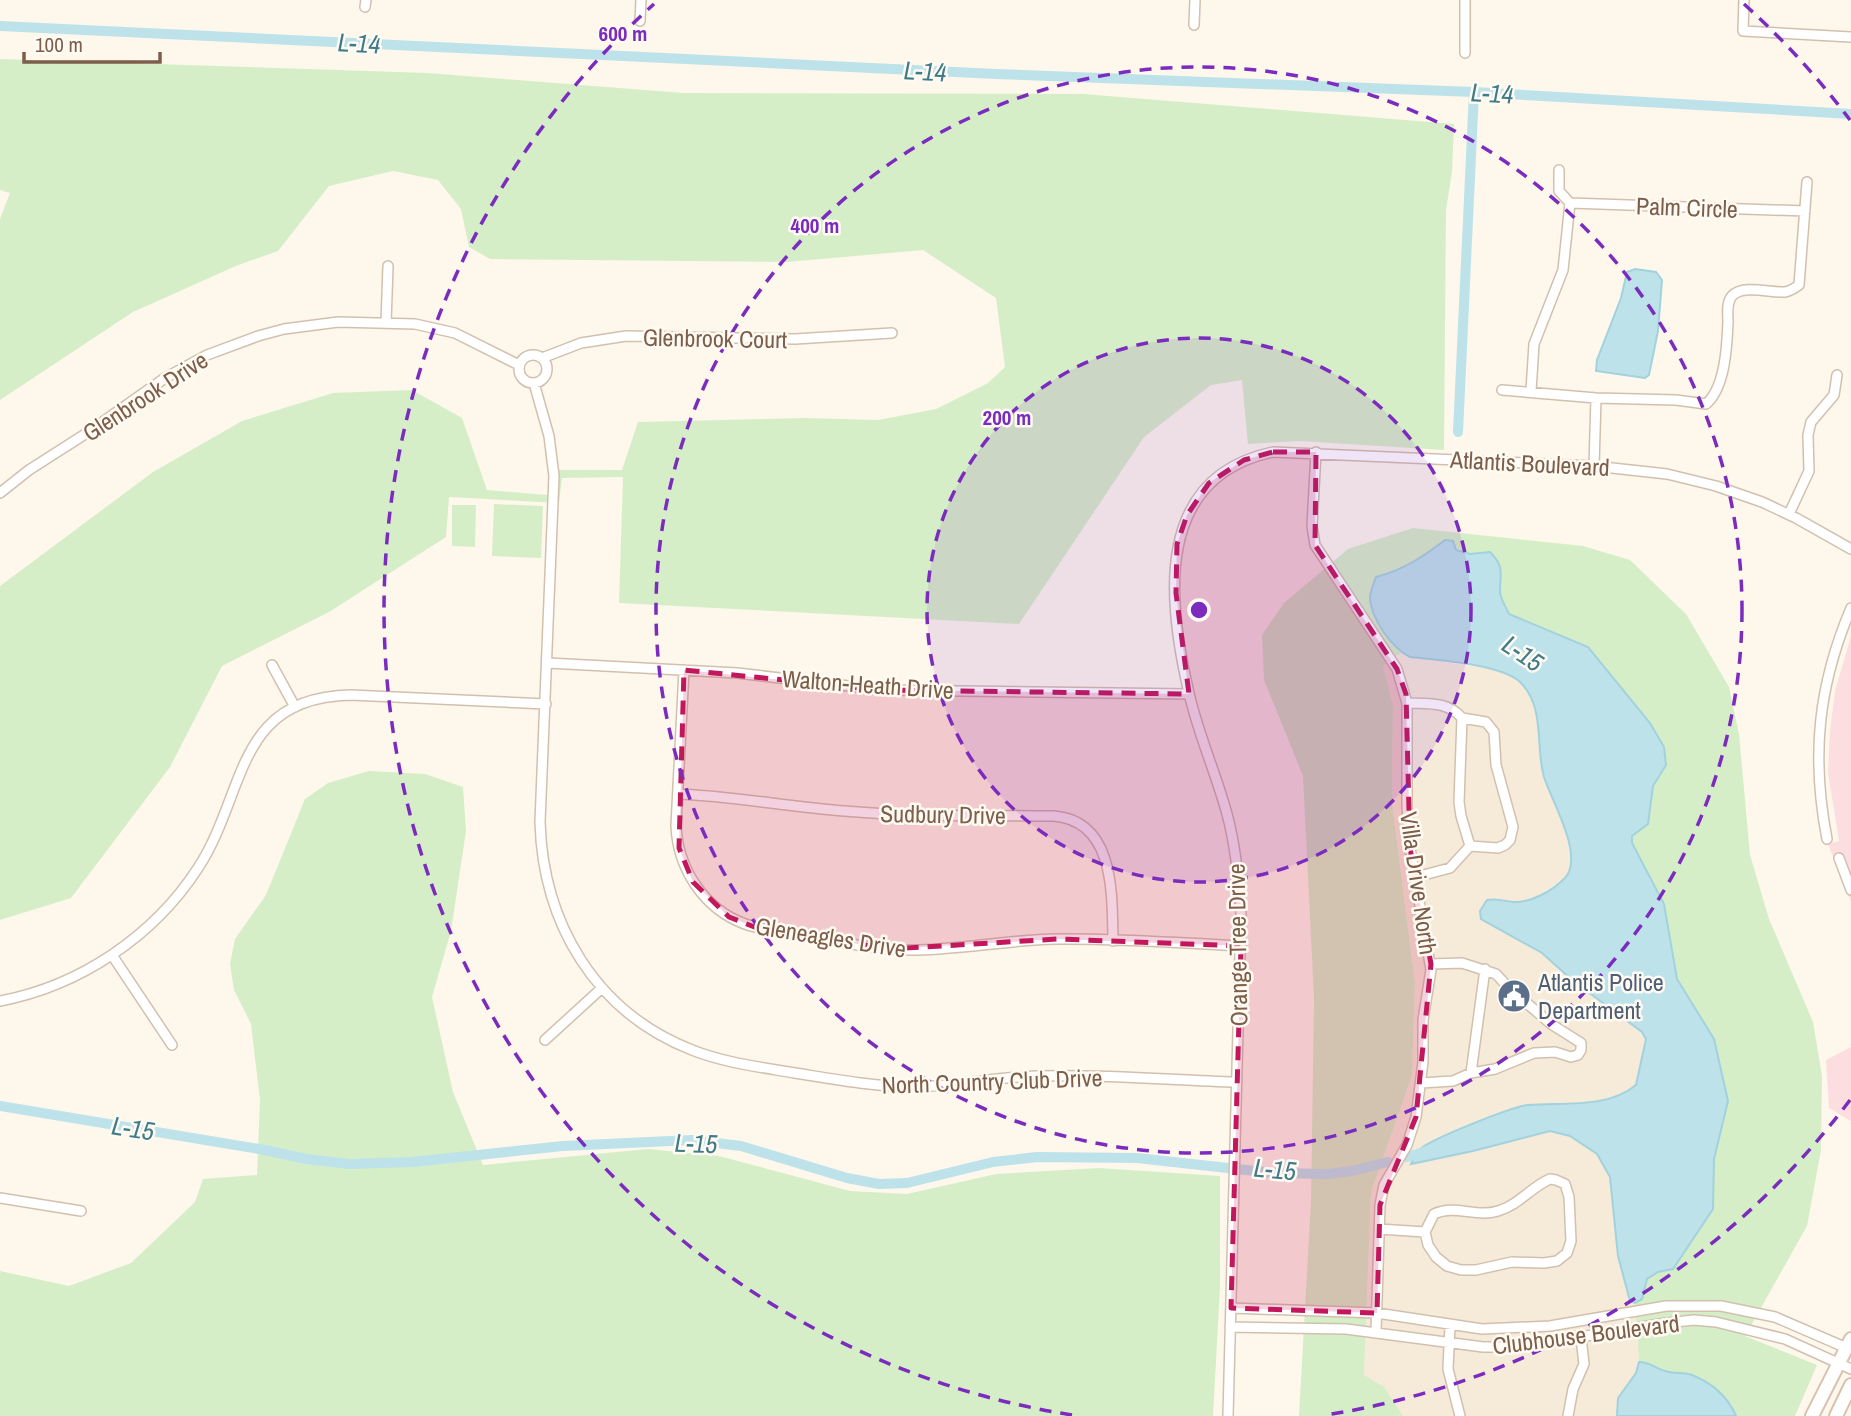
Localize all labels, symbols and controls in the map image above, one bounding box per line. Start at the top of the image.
text: 600 m [599,19,647,48]
scale bar [24,21,161,65]
water label: L-14 [337,24,381,62]
text: 100 m [35,30,83,59]
water label: L-14 [903,52,947,90]
water label: L-14 [1470,74,1514,112]
street label: Palm Circle [1636,189,1738,225]
text: 400 m [791,211,839,240]
street label: Glenbrook Court [643,321,788,355]
street label: Glenbrook Drive [76,344,214,448]
text: 200 m [983,403,1031,432]
street label: Atlantis Boulevard [1448,443,1611,483]
centre of rings [1187,598,1211,622]
water label: L-15 [1496,627,1551,680]
street label: Walton-Heath Drive [781,662,955,706]
street label: Sudbury Drive [880,797,1006,831]
street label: Villa Drive North [1393,809,1445,957]
street label: Orange Tree Drive [1220,863,1254,1027]
street label: Gleneagles Drive [753,909,909,965]
place label: Atlantis Police Department [1537,966,1664,1026]
public building icon: Atlantis Police Department [1495,977,1533,1015]
street label: North Country Club Drive [881,1061,1103,1101]
water label: L-15 [109,1107,157,1149]
water label: L-15 [674,1125,718,1161]
water label: L-15 [1252,1150,1298,1188]
street label: Clubhouse Boulevard [1491,1307,1681,1361]

